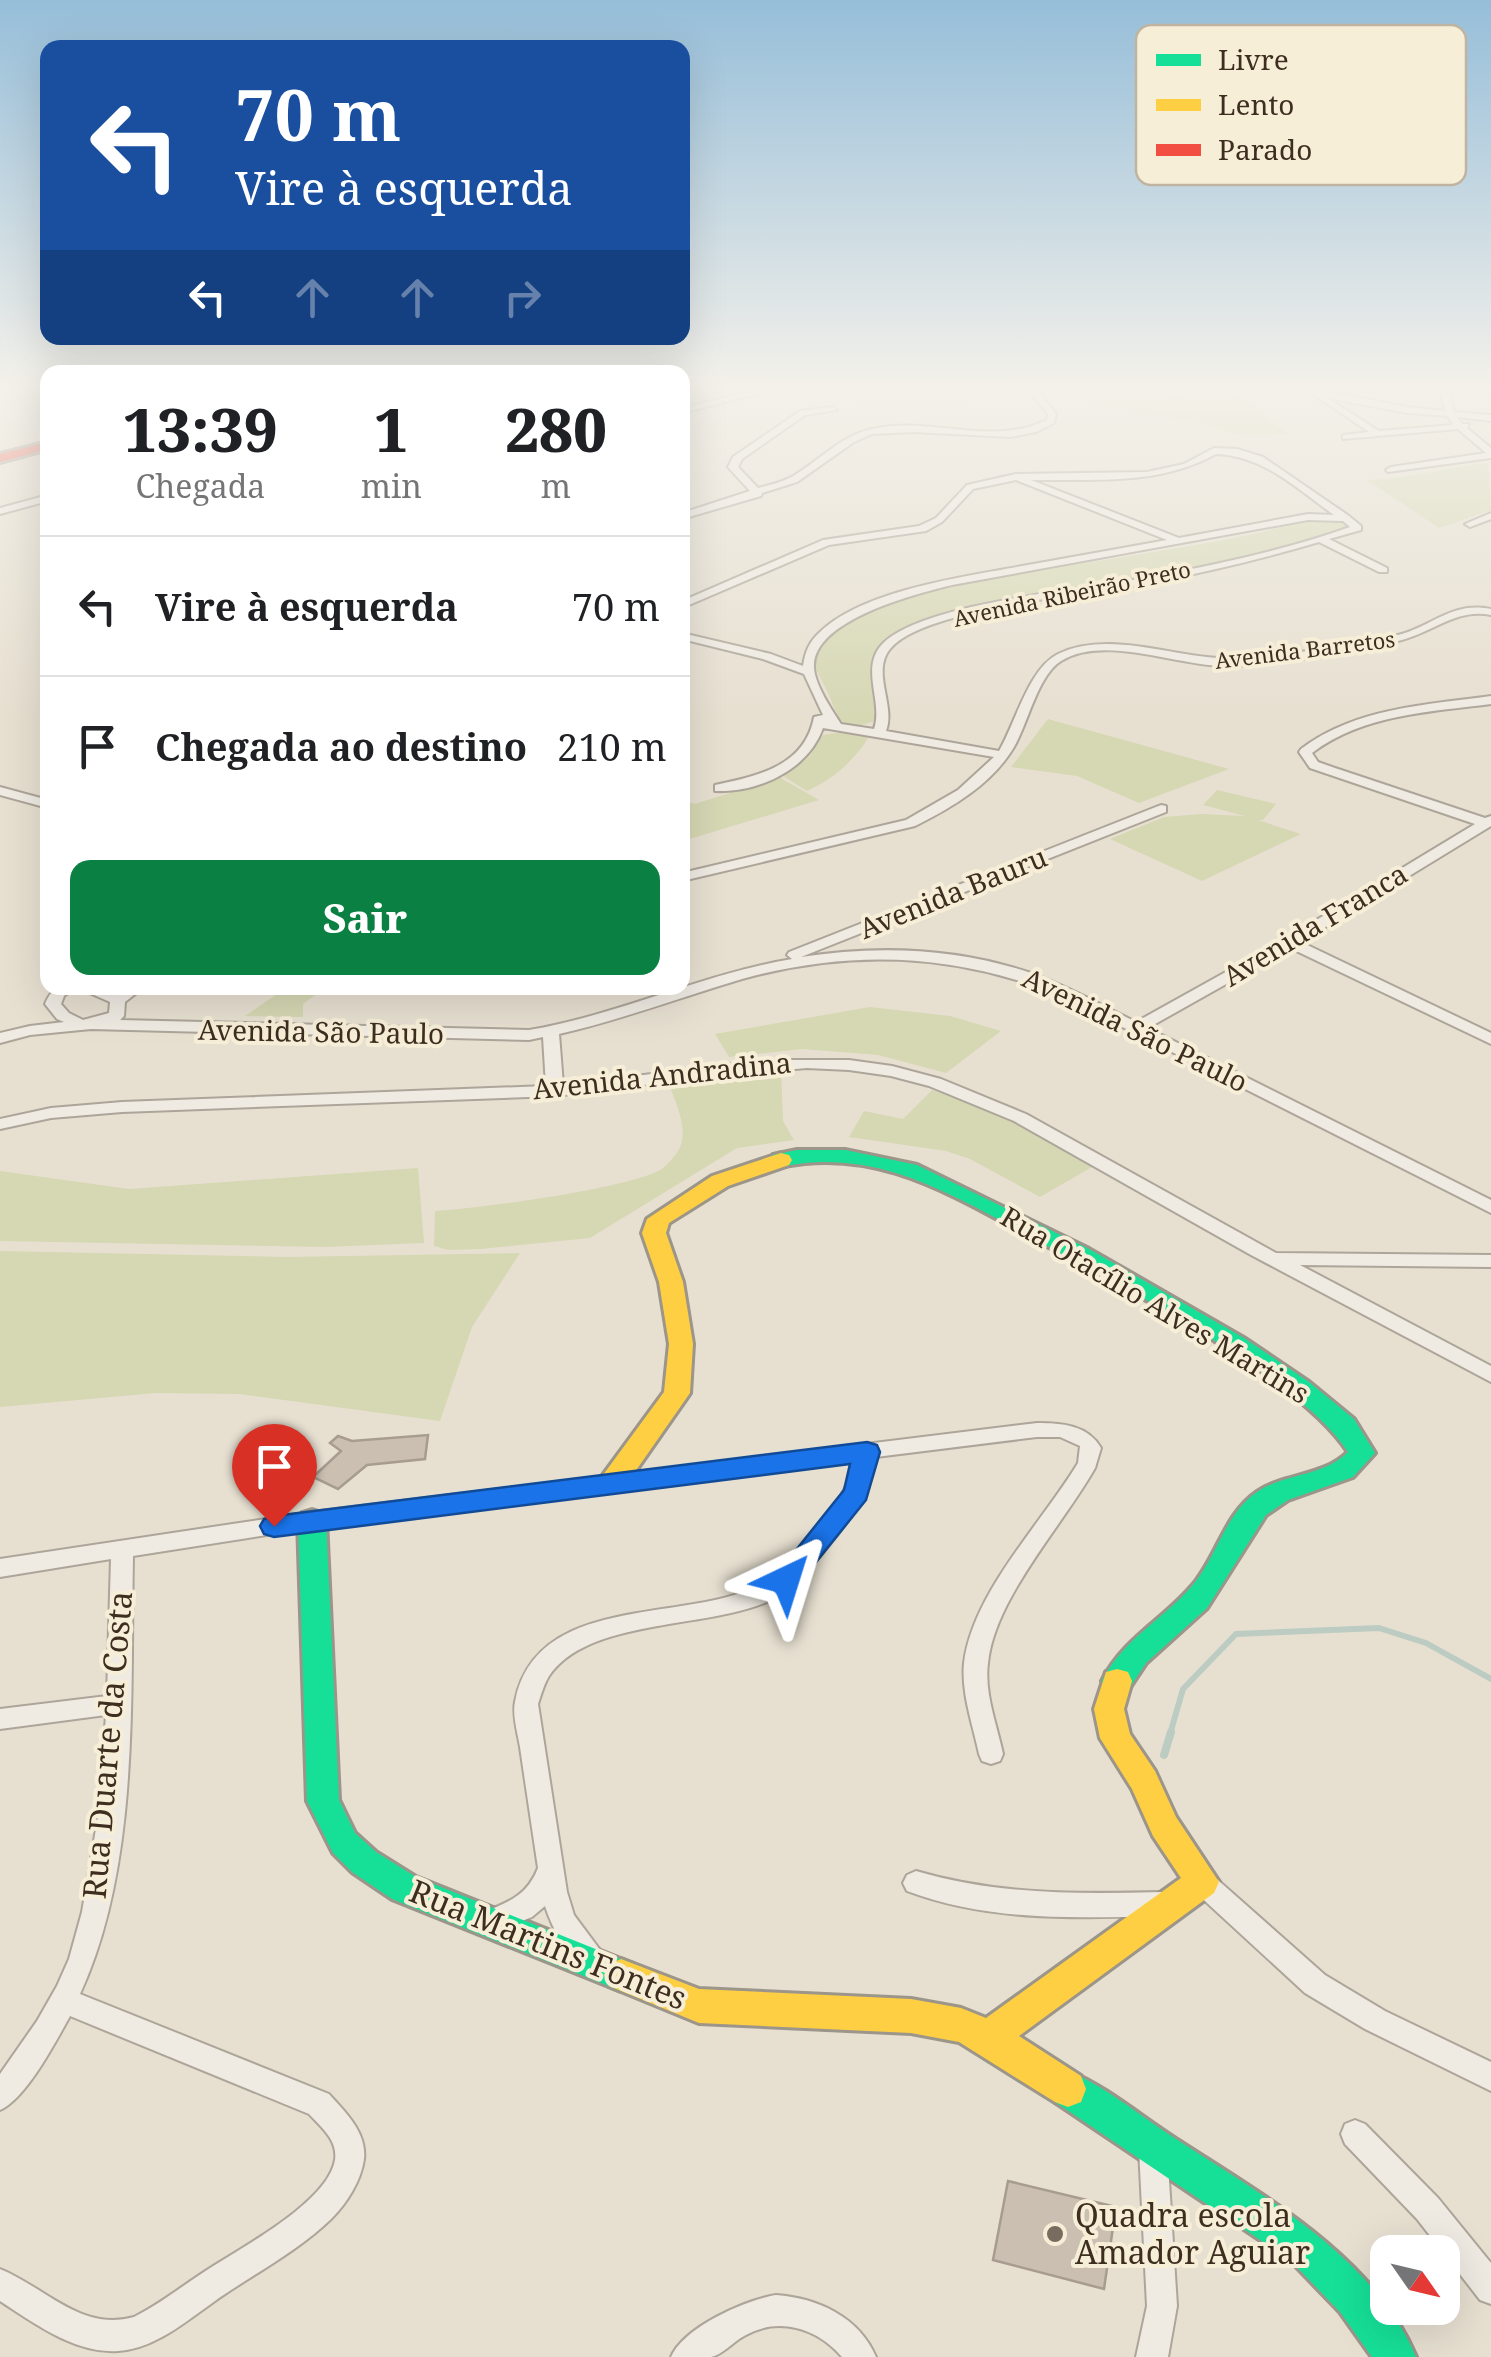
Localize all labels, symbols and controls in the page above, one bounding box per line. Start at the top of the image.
legend [1136,25,1466,185]
text: Livre [1218,40,1289,78]
text: 70 m [235,66,401,162]
icon: left [70,80,200,210]
text: Lento [1218,85,1295,123]
text: Parado [1218,130,1312,168]
text: Vire à esquerda [235,157,573,218]
icon: left [180,270,235,325]
icon: ahead [285,270,340,325]
icon: ahead [390,270,445,325]
icon: right [495,270,550,325]
text: 13:39 [123,388,278,470]
text: 1 [374,388,408,470]
text: 280 [505,388,607,470]
text: Chegada [135,464,265,507]
text: min [361,464,422,507]
text: m [541,464,571,507]
street label: Avenida Ribeirão Preto [950,553,1193,633]
icon: left [70,579,125,634]
text: Vire à esquerda [155,580,458,632]
text: 70 m [572,580,660,632]
street label: Avenida Barretos [1213,623,1397,675]
icon: arrive [70,719,125,774]
text: Chegada ao destino [155,720,527,772]
text: 210 m [557,720,667,772]
street label: Avenida Bauru [853,837,1052,947]
street label: Avenida Franca [1215,854,1414,994]
button: Sair [70,860,660,975]
street label: Avenida São Paulo [1016,958,1254,1100]
street label: Avenida São Paulo [198,1010,444,1052]
street label: Avenida Andradina [531,1043,793,1107]
street label: Rua Otacílio Alves Martins [994,1197,1317,1412]
pin [232,1424,317,1527]
icon: arrive [247,1439,302,1494]
position arrow [734,1528,838,1632]
street label: Rua Duarte da Costa [72,1589,141,1901]
street label: Rua Martins Fontes [404,1868,693,2019]
place label: Quadra escola Amador Aguiar [1075,2193,1310,2273]
marker: Quadra escola Amador Aguiar [1044,2223,1066,2245]
north arrow [1370,2235,1460,2325]
map controls [1370,2235,1460,2325]

